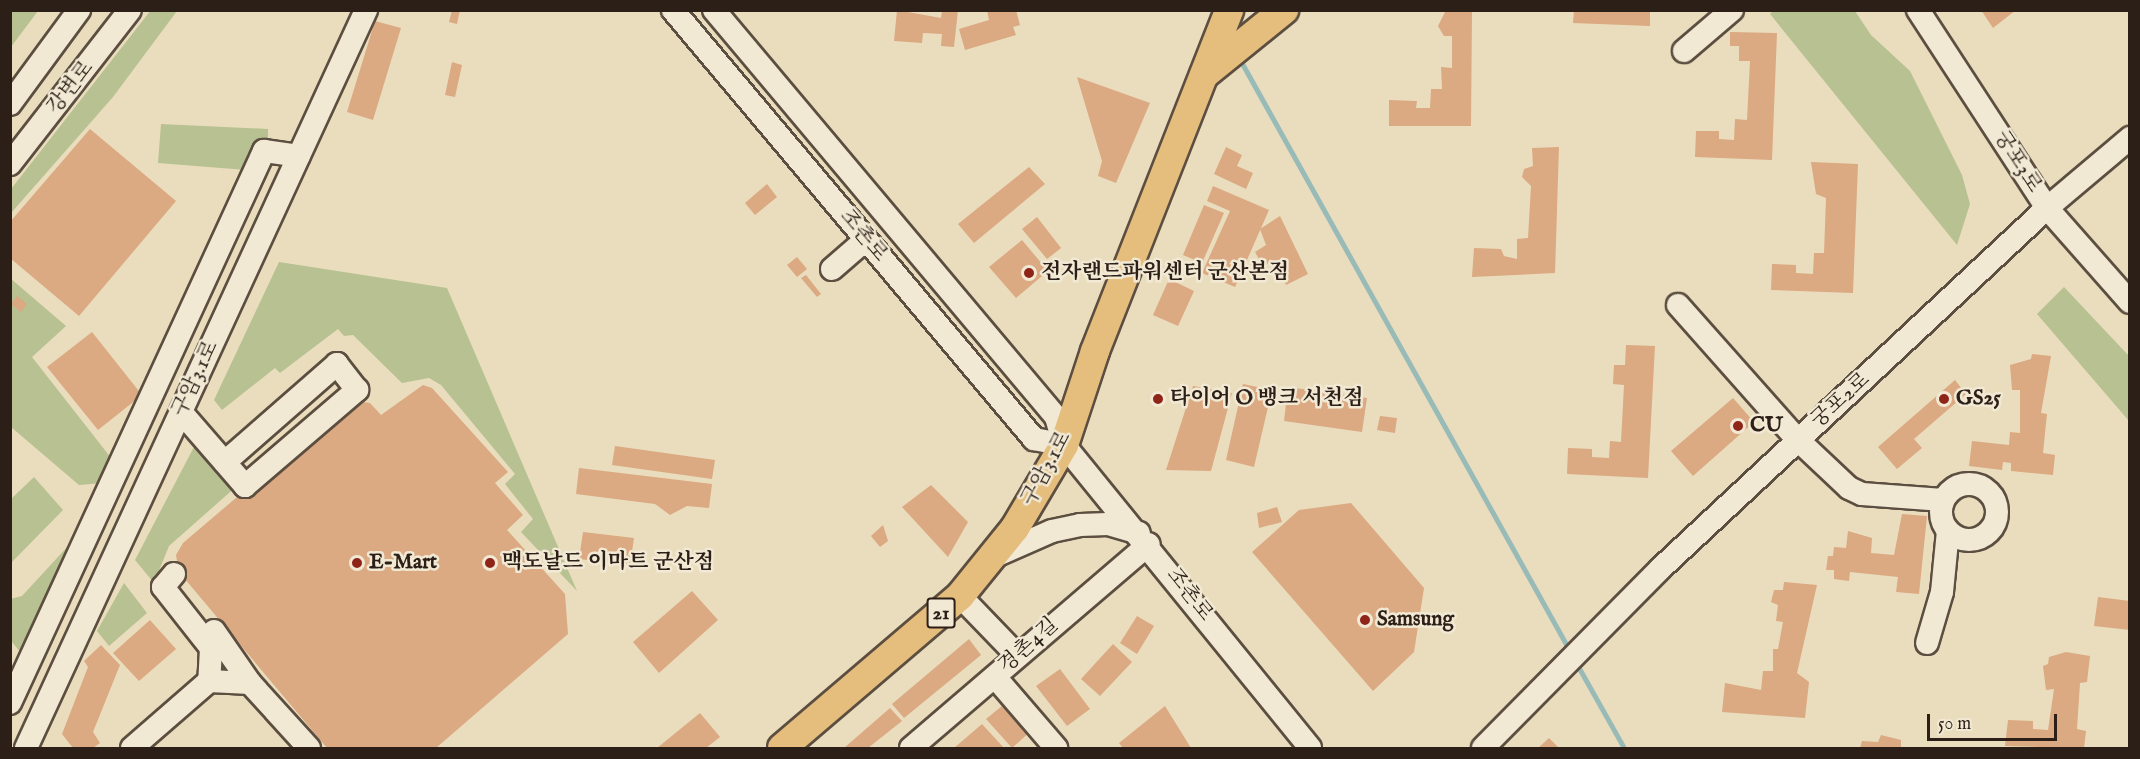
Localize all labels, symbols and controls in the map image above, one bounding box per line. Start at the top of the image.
street label: 강변로 [42,56,100,120]
street label: 궁포3로 [1988,126,2046,198]
street label: 조촌로 [834,205,892,267]
place label: 전자랜드파워센터 군산본점 [1041,260,1289,286]
marker: 전자랜드파워센터 군산본점 [1022,266,1036,280]
street label: 구암3.1로 [167,337,225,421]
street label: 궁포2로 [1806,368,1876,434]
place label: 타이어 O 뱅크 서천점 [1170,386,1363,412]
place label: GS25 [1956,386,2001,412]
marker: 타이어 O 뱅크 서천점 [1151,392,1165,406]
marker: GS25 [1937,392,1951,406]
place label: CU [1750,413,1783,439]
marker: CU [1731,419,1745,433]
street label: 구암3.1로 [1017,427,1077,511]
place label: E-Mart [369,550,437,576]
place label: 맥도날드 이마트 군산점 [502,550,714,576]
marker: E-Mart [350,556,364,570]
marker: 맥도날드 이마트 군산점 [483,556,497,570]
street label: 조촌로 [1160,563,1218,627]
road number: 21 [926,596,956,630]
place label: Samsung [1377,607,1454,633]
street label: 경촌4길 [994,613,1064,679]
marker: Samsung [1358,613,1372,627]
scale bar [1930,702,2060,740]
text: 50 m [1938,713,1971,736]

